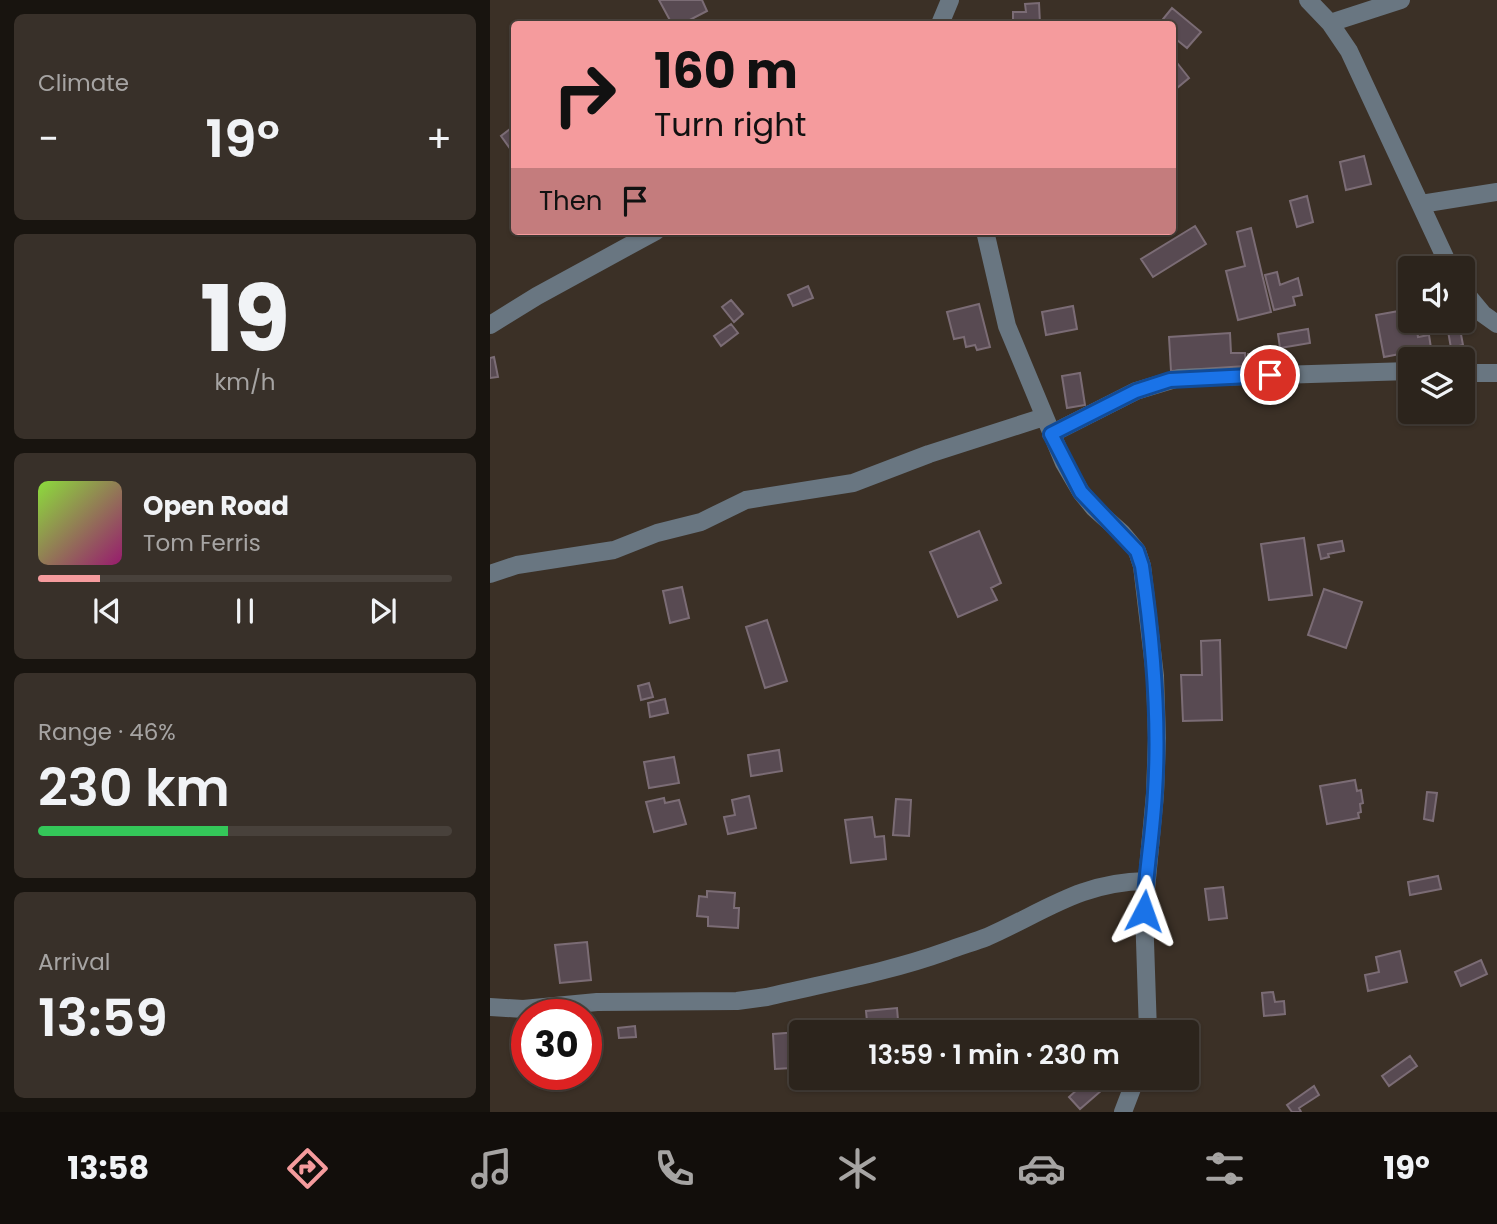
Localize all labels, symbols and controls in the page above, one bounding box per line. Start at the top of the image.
text: 160 m [654,37,798,105]
icon: right [539,49,630,140]
text: Climate [38,67,129,99]
text: 19° [205,102,280,175]
text: Turn right [654,102,806,147]
text: − [38,112,59,165]
text: + [426,112,452,165]
icon: arrive [616,182,654,220]
text: Then [539,183,602,219]
text: 19 [200,255,290,383]
map controls [1398,256,1475,424]
button: sound [1398,256,1475,333]
pin [1240,345,1300,405]
button: layers [1398,347,1475,424]
icon: arrive [1251,356,1289,394]
text: km/h [214,366,276,398]
text: Open Road [143,488,289,524]
text: Tom Ferris [143,527,261,559]
icon: previous [88,592,126,630]
icon: pause [226,592,264,630]
icon: next [364,592,402,630]
text: Range · 46% [38,716,176,748]
text: 230 km [38,751,230,824]
position arrow [1107,874,1181,948]
text: Arrival [38,946,110,978]
text: 13:59 [38,981,168,1054]
speed limit sign: 30 [511,999,602,1090]
text: 13:59 · 1 min · 230 m [868,1037,1120,1073]
icon: directions [283,1144,332,1193]
icon: music [467,1144,516,1193]
icon: phone [650,1144,699,1193]
icon: climate [833,1144,882,1193]
icon: car [1017,1144,1066,1193]
icon: filters [1200,1144,1249,1193]
text: 13:58 [67,1145,149,1190]
text: 19° [1383,1145,1430,1190]

